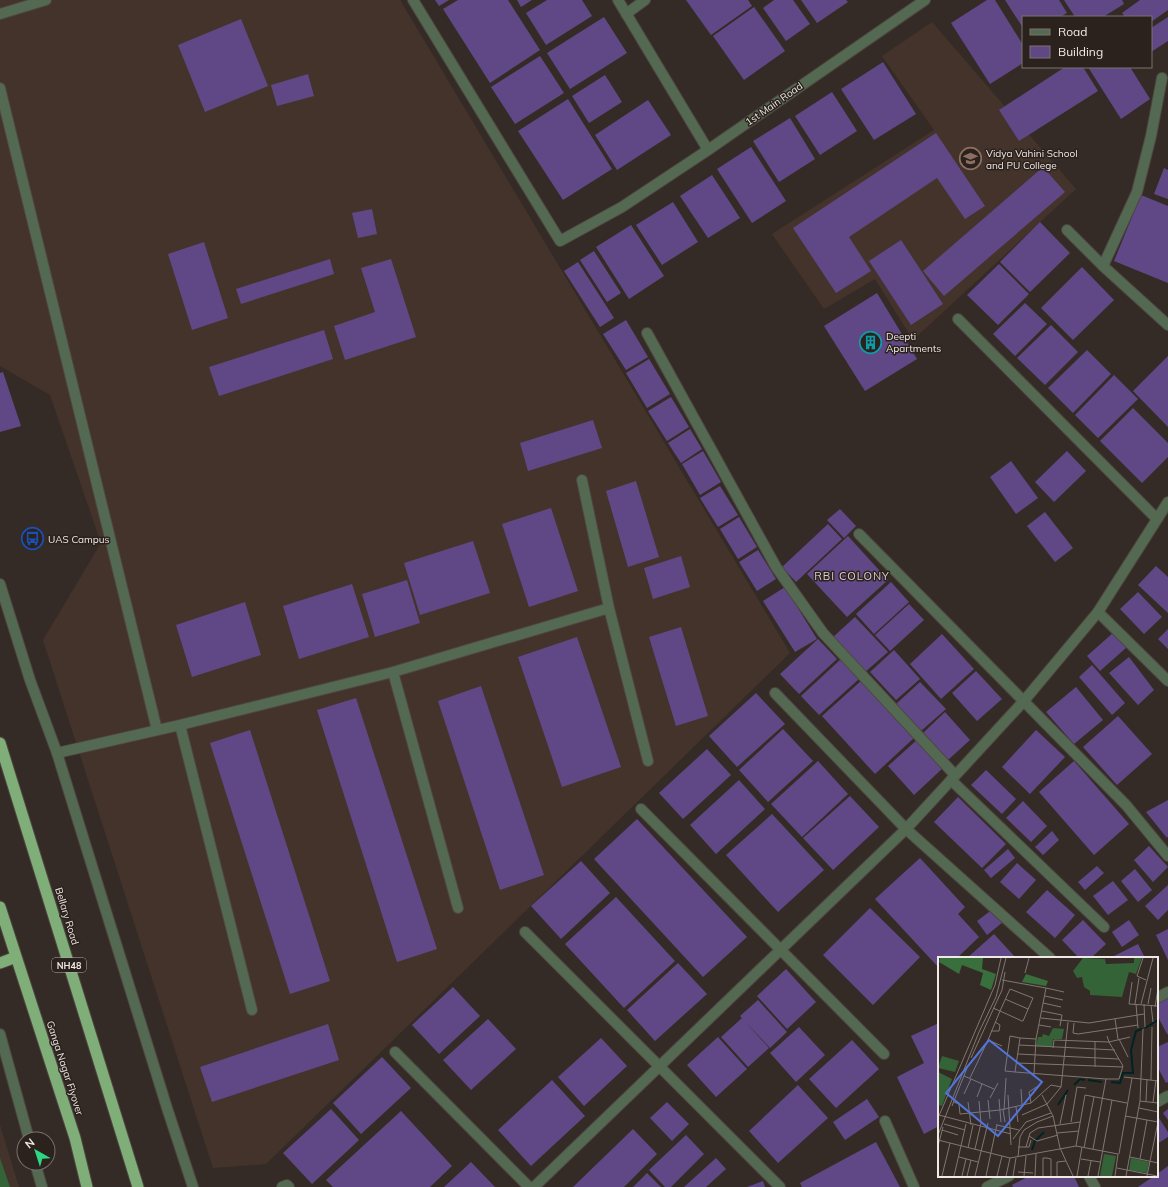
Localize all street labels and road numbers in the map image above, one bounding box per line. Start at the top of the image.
street label: 1st Main Road [743,79,805,129]
street label: Bellary Road [52,886,82,946]
road number: NH48 [52,958,86,972]
street label: Ganga Nagar Flyover [44,1019,87,1117]

